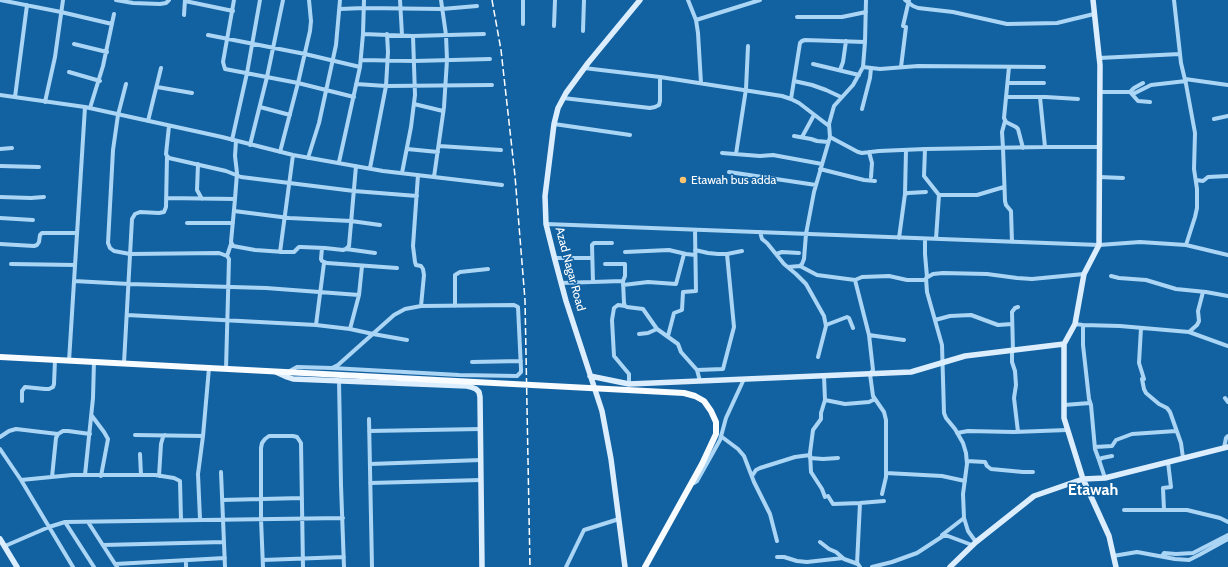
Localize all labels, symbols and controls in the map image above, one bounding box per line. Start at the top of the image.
place label: Etawah bus adda [691,173,776,187]
marker: Etawah bus adda [678,175,688,185]
street label: Azad Nagar Road [552,225,588,313]
district label: Etawah [1068,480,1118,500]

